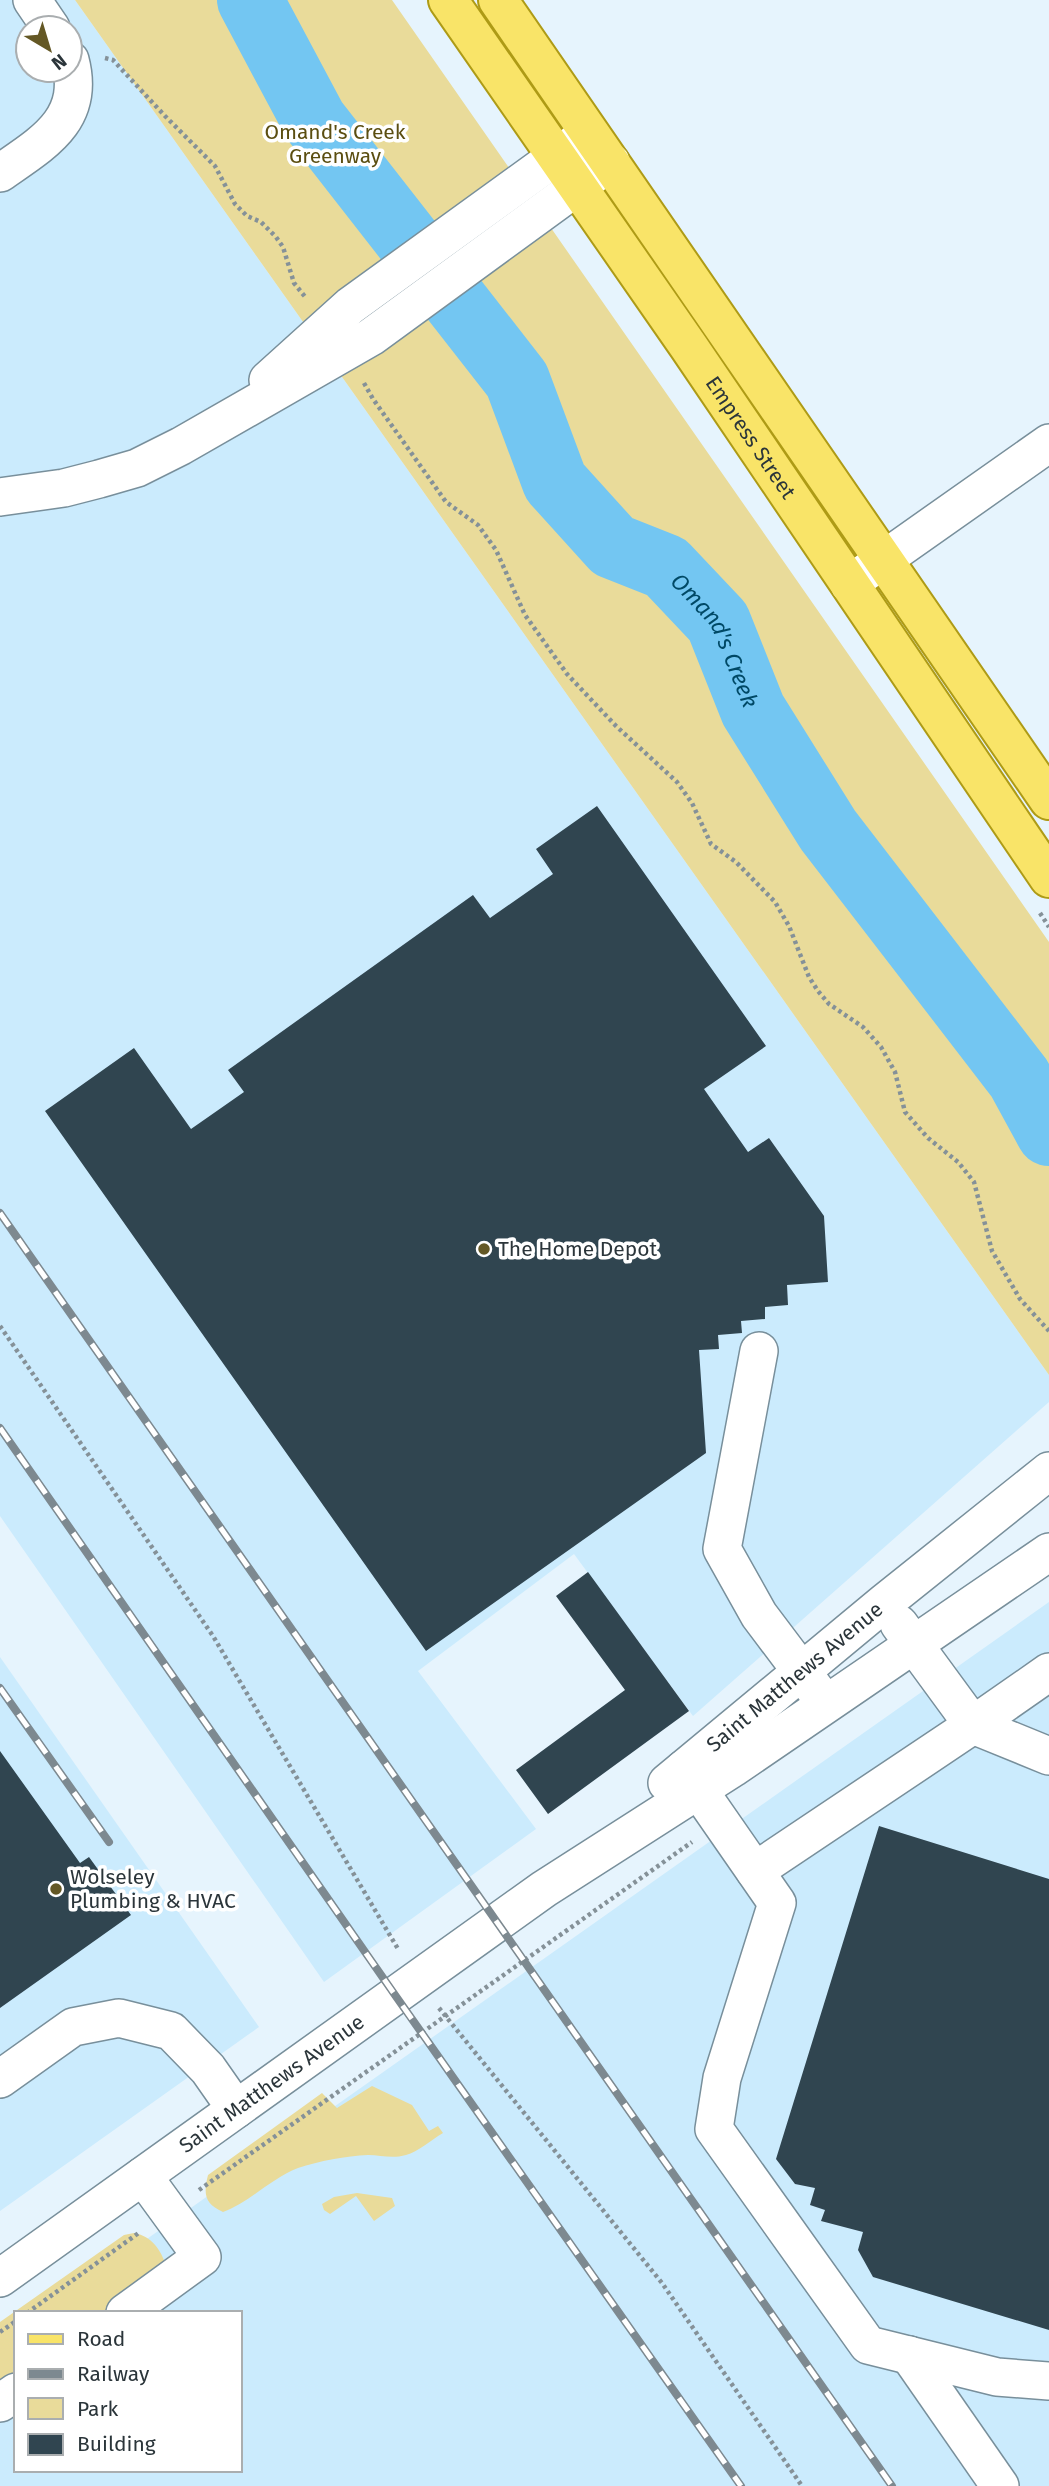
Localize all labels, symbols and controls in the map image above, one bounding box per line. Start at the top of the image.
north arrow [14,14,84,84]
text: N [47,49,71,75]
park label: Omand's Creek Greenway [264,119,406,169]
street label: Empress Street [700,371,801,504]
water label: Omand's Creek [665,567,765,712]
place label: The Home Depot [498,1236,657,1262]
marker: The Home Depot [476,1241,492,1257]
street label: Saint Matthews Avenue [701,1596,888,1758]
place label: Wolseley Plumbing & HVAC [70,1864,236,1914]
marker: Wolseley Plumbing & HVAC [48,1881,64,1897]
street label: Saint Matthews Avenue [174,2009,369,2159]
legend [14,2311,242,2472]
text: Road [77,2326,125,2352]
text: Railway [77,2361,150,2387]
text: Park [77,2396,119,2422]
text: Building [77,2431,156,2457]

